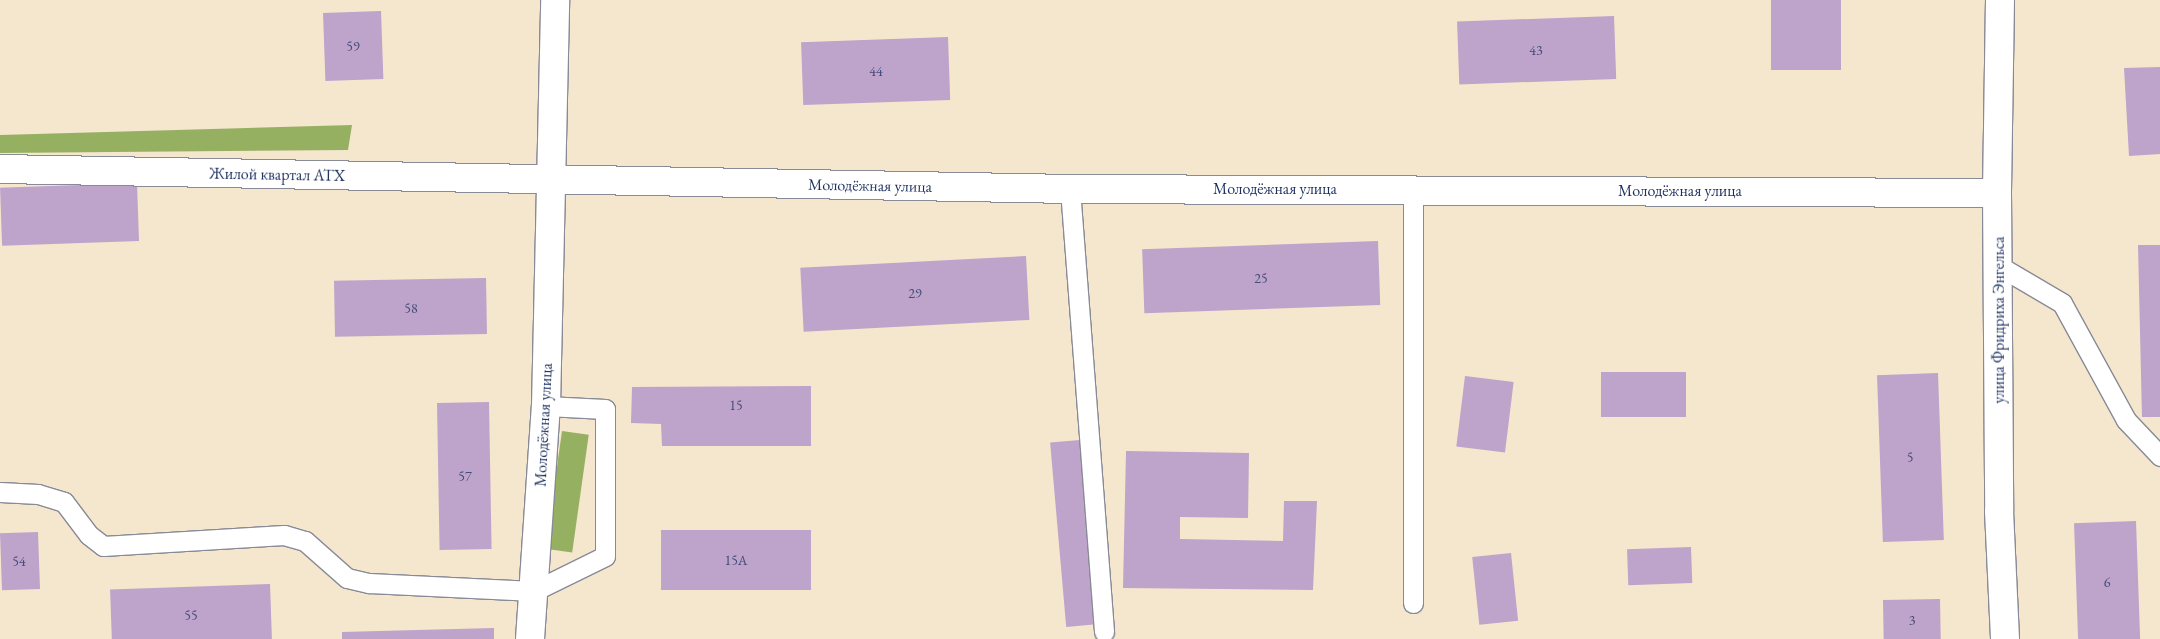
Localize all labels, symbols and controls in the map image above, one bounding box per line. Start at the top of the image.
house number: 59 [346,38,360,54]
house number: 43 [1529,42,1543,58]
house number: 44 [869,63,883,79]
street label: Жилой квартал АТХ [209,164,345,186]
street label: Молодёжная улица [808,175,932,197]
street label: Молодёжная улица [1213,179,1337,199]
street label: Молодёжная улица [1618,181,1742,201]
street label: улица Фридриха Энгельса [1989,236,2009,404]
house number: 25 [1254,270,1268,286]
house number: 29 [908,285,922,301]
house number: 58 [404,300,418,316]
street label: Молодёжная улица [531,363,557,487]
house number: 15 [729,397,743,413]
house number: 5 [1907,449,1913,465]
house number: 57 [458,468,472,484]
house number: 15А [724,552,748,568]
house number: 54 [12,553,26,569]
house number: 6 [2104,574,2110,590]
house number: 55 [184,607,198,623]
house number: 3 [1909,612,1915,628]

